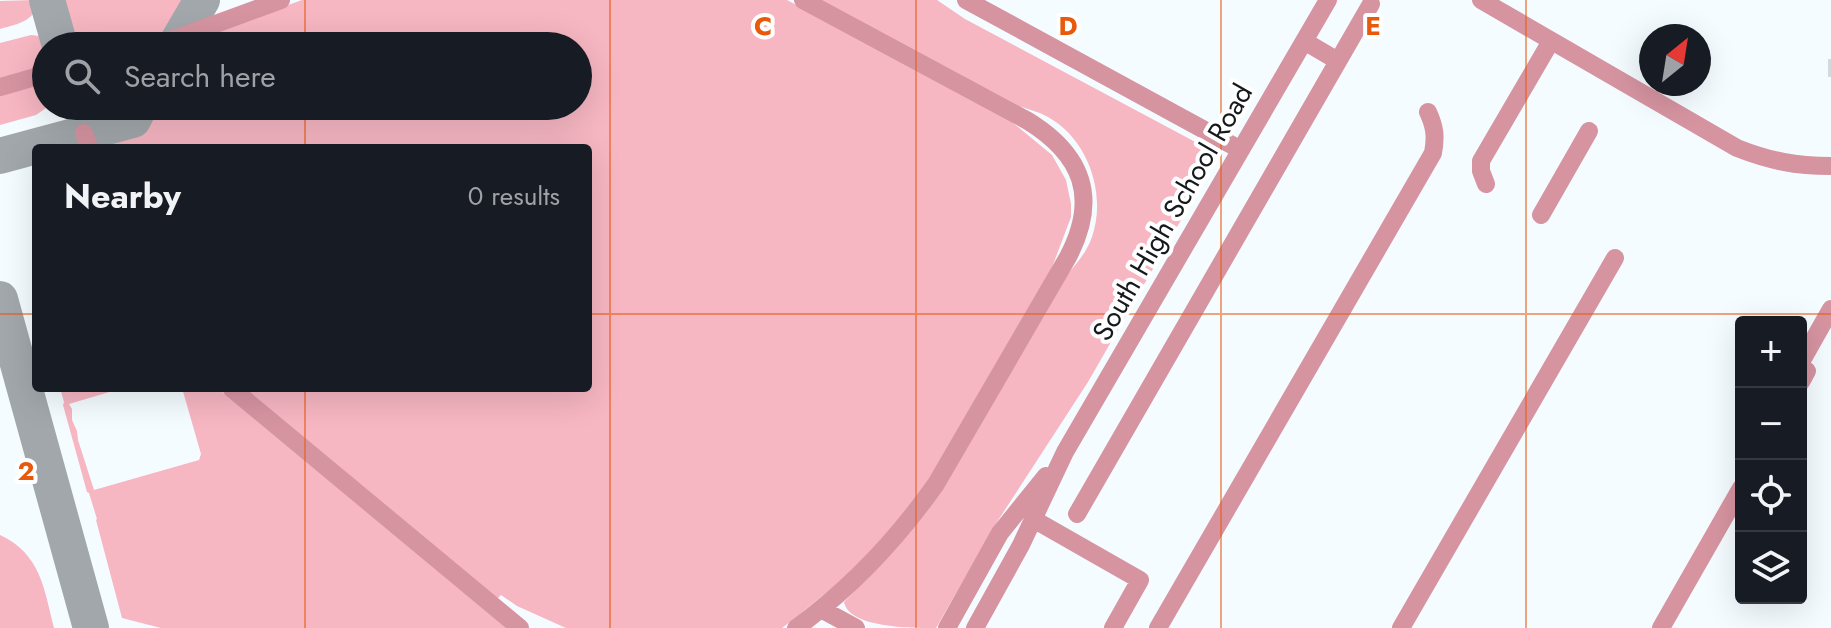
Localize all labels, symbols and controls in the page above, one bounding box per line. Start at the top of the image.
text: C [754,7,772,45]
text: D [1058,7,1078,45]
text: E [1365,7,1381,45]
north arrow [1639,24,1711,96]
search box [32,32,592,120]
icon: search [60,54,104,98]
text: Search here [124,55,276,98]
street label: South High School Road [1082,76,1263,348]
text: Nearby [64,172,181,221]
text: 0 results [468,177,560,215]
map controls [1735,316,1807,604]
button: + [1735,316,1807,388]
button: − [1735,388,1807,460]
text: 2 [17,452,35,490]
button: locate [1735,460,1807,532]
button: layers [1735,532,1807,604]

